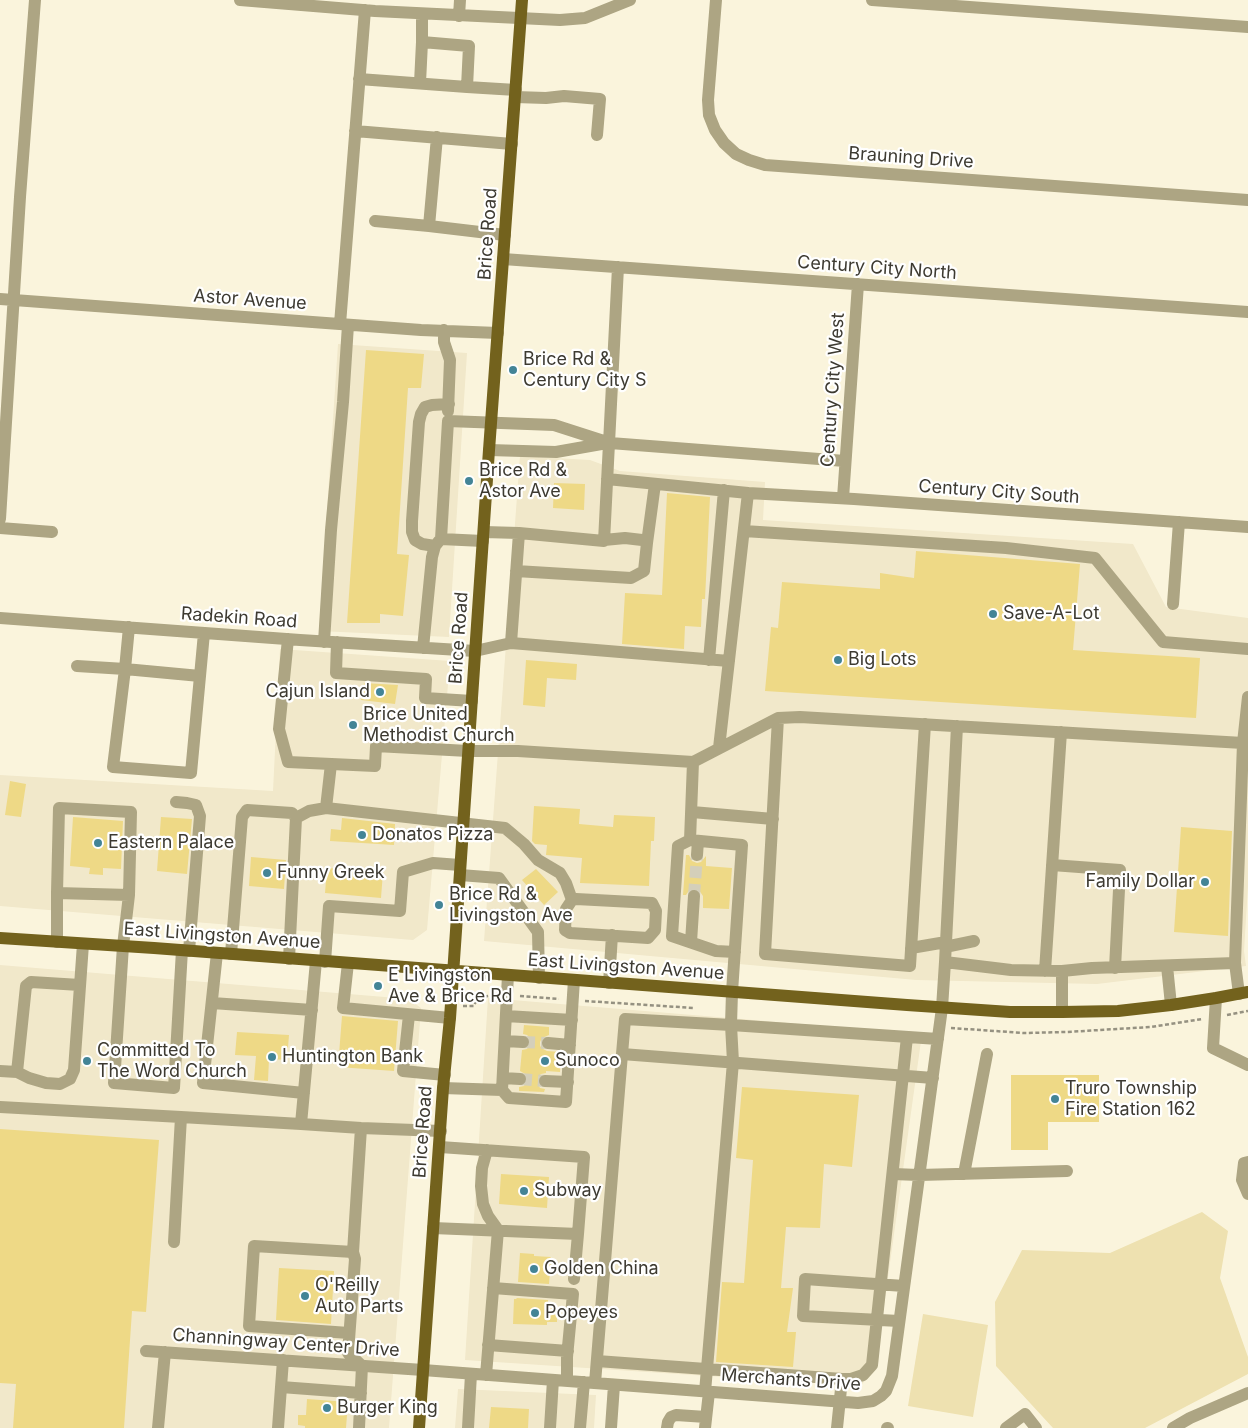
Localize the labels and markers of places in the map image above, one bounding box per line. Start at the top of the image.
place label: Brice Rd & Century City S [523,349,647,392]
marker: Brice Rd & Century City S [507,364,519,376]
place label: Brice Rd & Astor Ave [479,460,567,502]
marker: Brice Rd & Astor Ave [463,475,475,487]
place label: Save-A-Lot [1003,603,1099,625]
marker: Save-A-Lot [987,608,999,620]
place label: Big Lots [848,649,916,671]
marker: Big Lots [832,654,844,666]
place label: Cajun Island [266,681,370,703]
marker: Cajun Island [374,686,386,698]
place label: Brice United Methodist Church [363,704,515,746]
marker: Brice United Methodist Church [347,719,359,731]
place label: Donatos Pizza [372,824,493,846]
marker: Donatos Pizza [356,829,368,841]
place label: Eastern Palace [108,832,234,854]
marker: Eastern Palace [92,837,104,849]
place label: Funny Greek [277,862,385,884]
marker: Funny Greek [261,867,273,879]
place label: Family Dollar [1086,871,1195,893]
marker: Family Dollar [1199,876,1211,888]
place label: Brice Rd & Livingston Ave [449,884,573,926]
marker: Brice Rd & Livingston Ave [433,899,445,911]
place label: E Livingston Ave & Brice Rd [388,965,513,1008]
marker: E Livingston Ave & Brice Rd [372,980,384,992]
place label: Committed To The Word Church [97,1040,247,1082]
place label: Huntington Bank [282,1046,423,1068]
place label: Sunoco [555,1050,620,1072]
marker: Huntington Bank [266,1051,278,1063]
marker: Committed To The Word Church [81,1055,93,1067]
marker: Sunoco [539,1055,551,1067]
place label: Truro Township Fire Station 162 [1065,1078,1197,1120]
marker: Truro Township Fire Station 162 [1049,1093,1061,1105]
place label: Subway [534,1180,602,1202]
marker: Subway [518,1185,530,1197]
place label: Golden China [544,1258,659,1280]
marker: Golden China [528,1263,540,1275]
place label: O'Reilly Auto Parts [315,1275,404,1318]
marker: O'Reilly Auto Parts [299,1290,311,1302]
place label: Popeyes [545,1302,618,1324]
marker: Popeyes [529,1307,541,1319]
place label: Burger King [337,1397,438,1419]
marker: Burger King [321,1402,333,1414]

